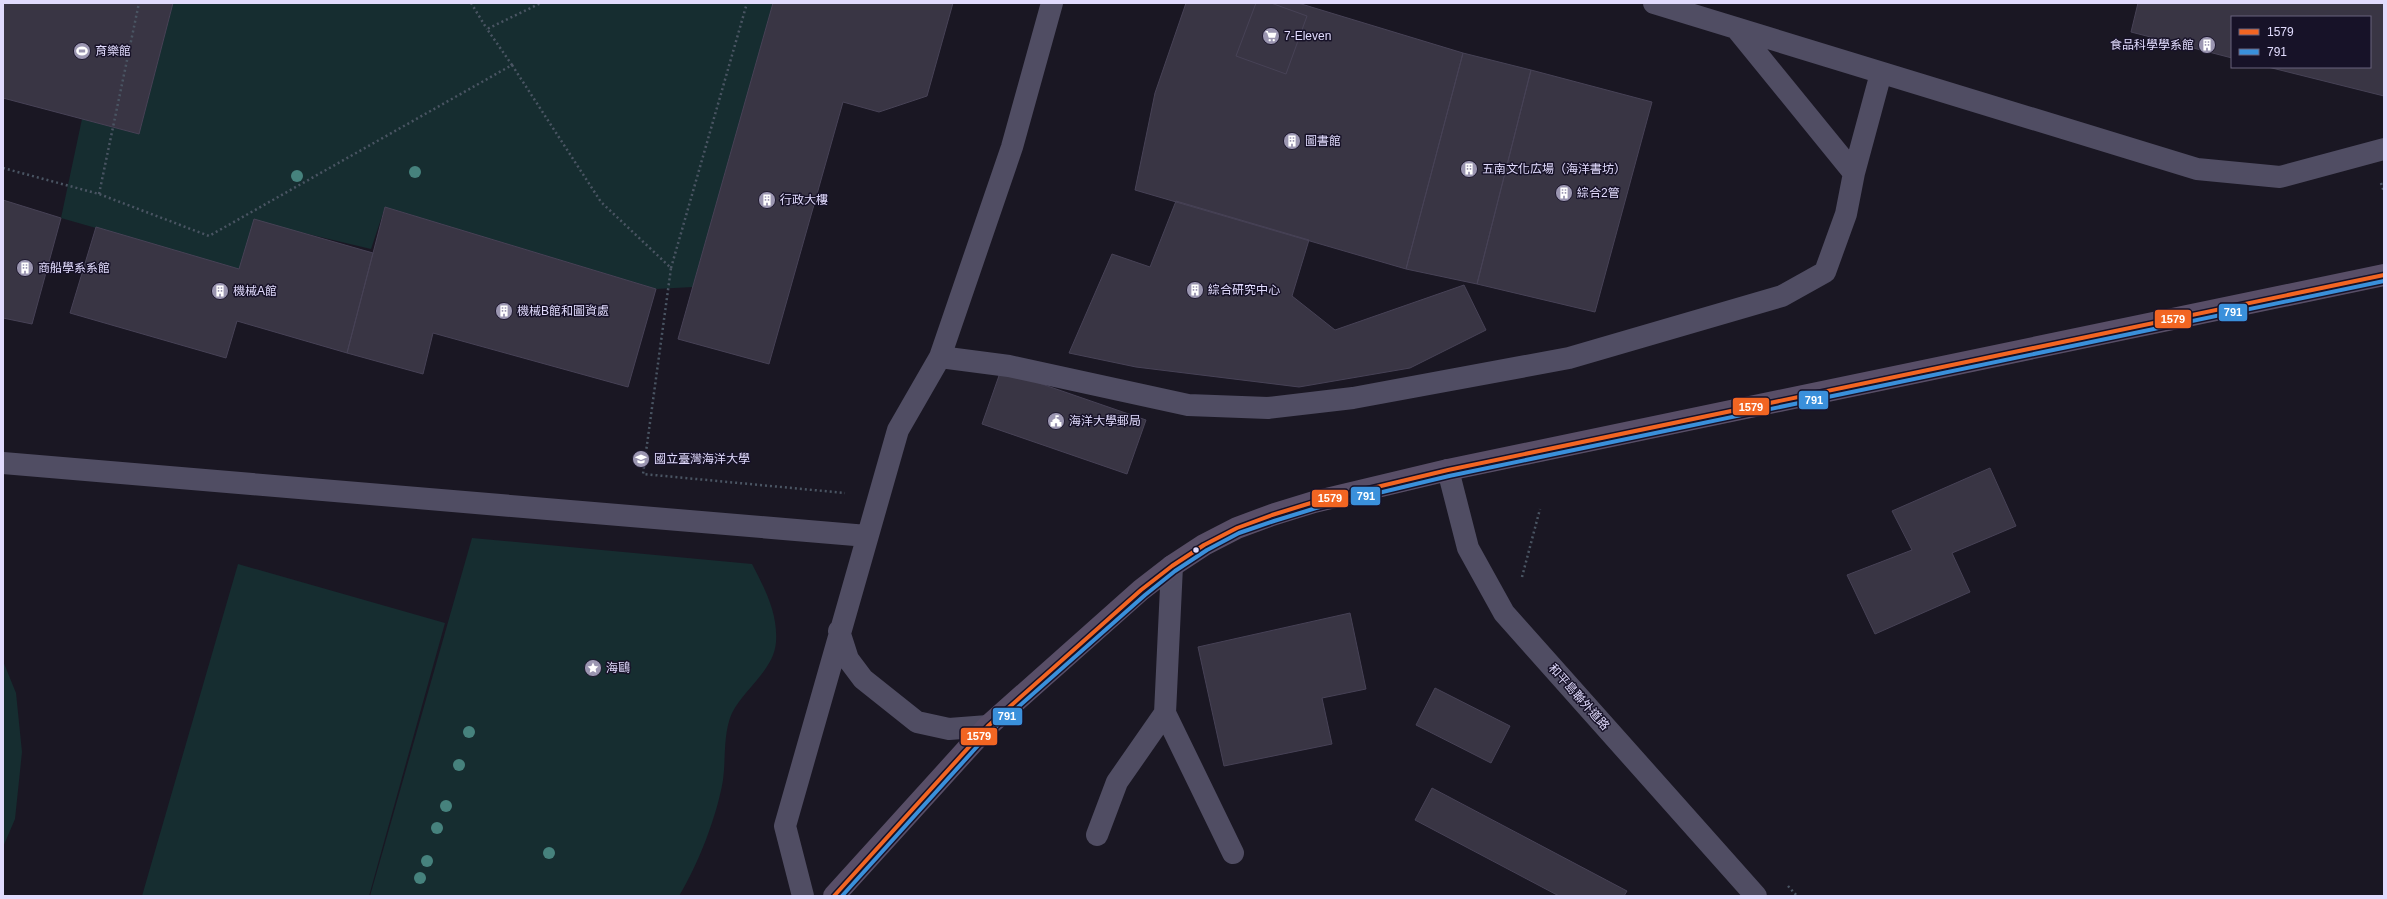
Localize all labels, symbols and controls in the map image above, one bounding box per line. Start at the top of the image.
legend [2231,16,2371,68]
text: 1579 [2267,25,2294,39]
supermarket icon: 7-Eleven [1261,26,1281,46]
place label: 7-Eleven [1284,29,1331,43]
building icon: 食品科學學系館 [2197,35,2217,55]
place label: 食品科學學系館 [2110,38,2194,52]
sports icon: 育樂館 [72,41,92,61]
place label: 育樂館 [95,44,131,58]
text: 791 [2267,45,2287,59]
building icon: 圖書館 [1282,131,1302,151]
place label: 圖書館 [1305,134,1341,148]
building icon: 五南文化広場（海洋書坊） [1459,159,1479,179]
place label: 五南文化広場（海洋書坊） [1482,162,1626,176]
building icon: 綜合2管 [1554,183,1574,203]
place label: 綜合2管 [1577,186,1620,200]
building icon: 行政大樓 [757,190,777,210]
place label: 行政大樓 [780,193,828,207]
building icon: 商船學系系館 [15,258,35,278]
place label: 商船學系系館 [38,261,110,275]
building icon: 綜合研究中心 [1185,280,1205,300]
building icon: 機械A館 [210,281,230,301]
place label: 綜合研究中心 [1208,283,1280,297]
place label: 機械A館 [233,284,277,298]
building icon: 機械B館和圖資處 [494,301,514,321]
line badge: 791 [2218,303,2248,322]
place label: 機械B館和圖資處 [517,304,609,318]
text: 791 [2224,306,2242,318]
line badge: 1579 [2154,309,2192,329]
text: 1579 [2161,313,2185,325]
line badge: 791 [1798,390,1829,410]
text: 791 [1805,394,1823,406]
line badge: 1579 [1732,397,1770,416]
text: 1579 [1739,401,1763,413]
public building icon: 海洋大學郵局 [1046,411,1066,431]
place label: 海洋大學郵局 [1069,414,1141,428]
school or university icon: 國立臺灣海洋大學 [631,449,651,469]
place label: 國立臺灣海洋大學 [654,452,750,466]
line badge: 791 [1350,486,1381,506]
line badge: 1579 [1311,489,1349,508]
text: 791 [1357,490,1375,502]
text: 1579 [1318,492,1342,504]
unlabelled marker [1191,545,1201,555]
place icon: 海鷗 [583,658,603,678]
place label: 海鷗 [606,661,630,675]
street label: 和平島聯外道路 [1546,661,1612,733]
line badge: 791 [992,707,1023,726]
text: 791 [998,710,1016,722]
line badge: 1579 [960,727,998,746]
text: 1579 [967,730,991,742]

